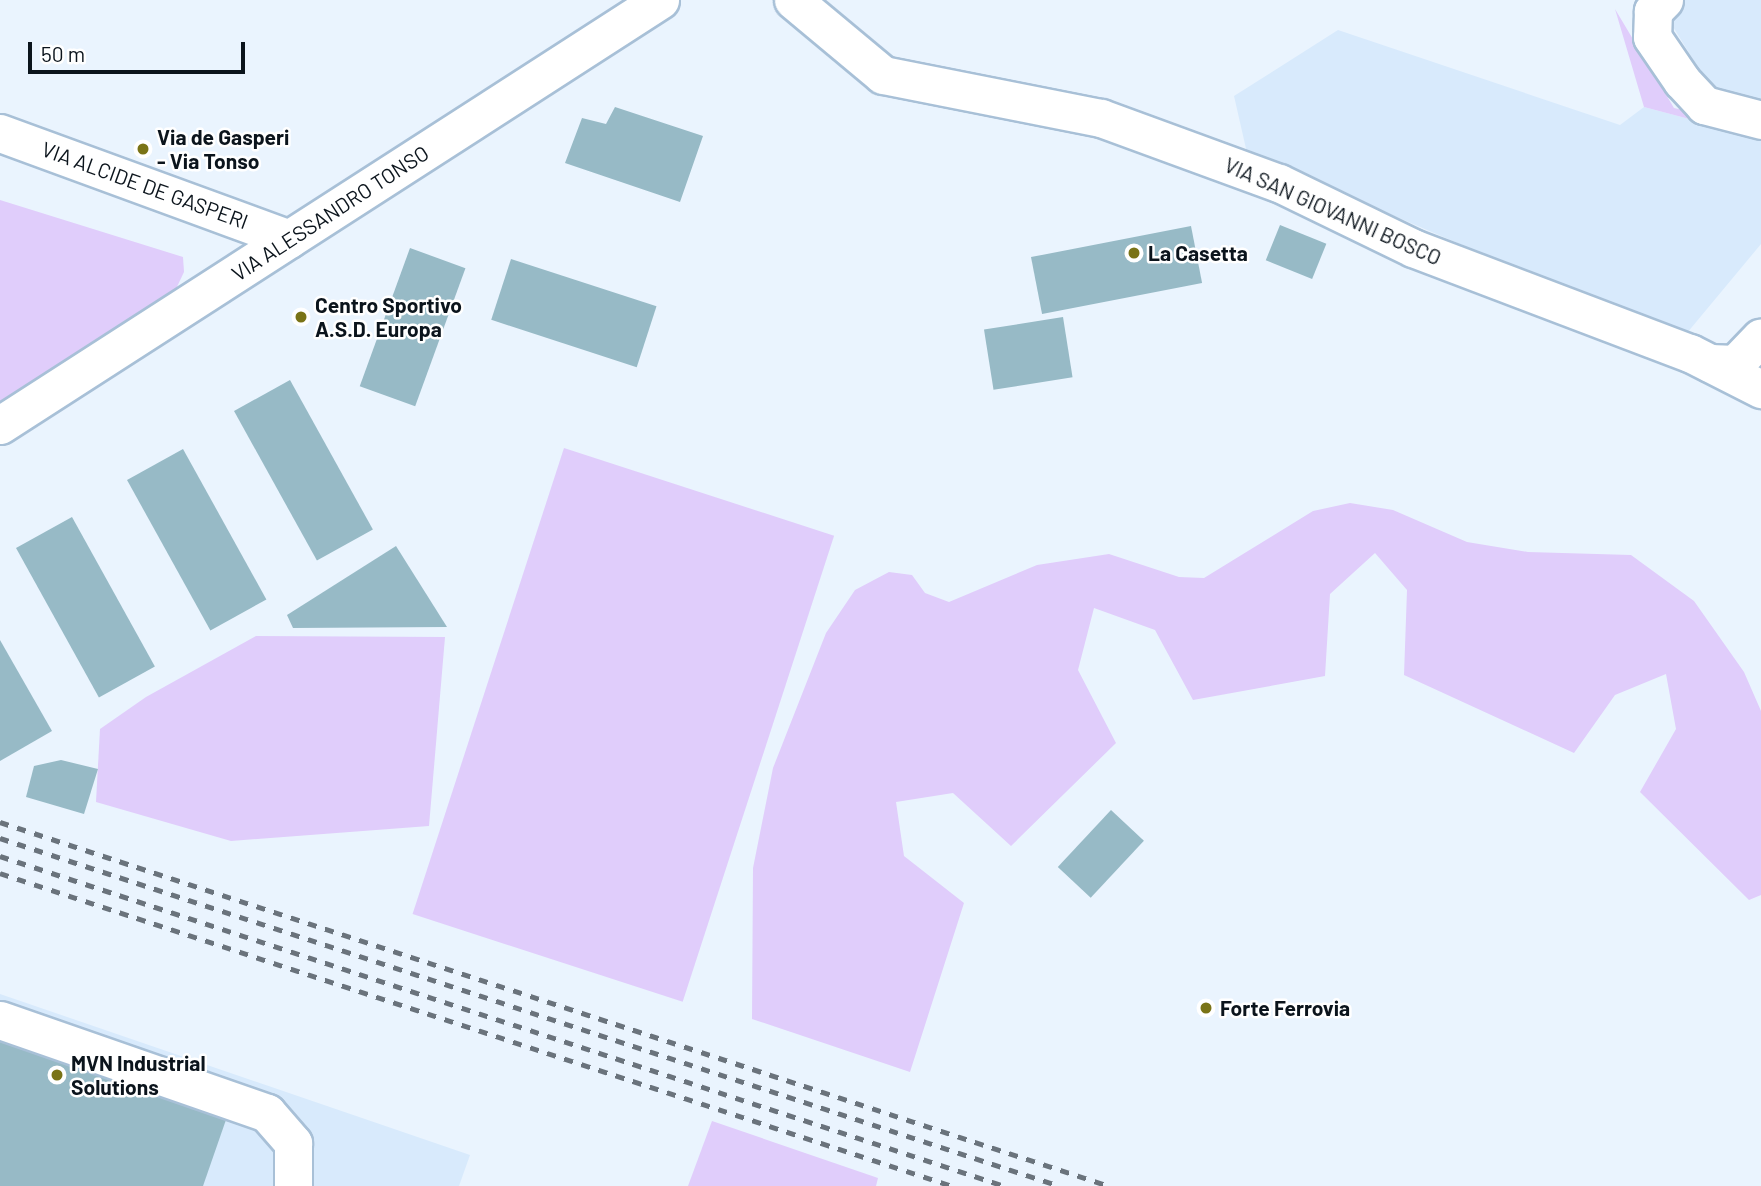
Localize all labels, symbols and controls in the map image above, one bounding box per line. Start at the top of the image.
scale bar [32,28,248,72]
text: 50 m [41,41,85,66]
place label: Via de Gasperi - Via Tonso [157,124,289,174]
street label: VIA ALCIDE DE GASPERI [38,136,252,234]
street label: VIA ALESSANDRO TONSO [227,140,433,286]
marker: Via de Gasperi - Via Tonso [135,141,151,157]
street label: VIA SAN GIOVANNI BOSCO [1221,152,1445,270]
place label: La Casetta [1148,240,1248,266]
marker: La Casetta [1126,245,1142,261]
place label: Centro Sportivo A.S.D. Europa [315,292,462,342]
marker: Centro Sportivo A.S.D. Europa [293,309,309,325]
place label: Forte Ferrovia [1220,995,1350,1021]
marker: Forte Ferrovia [1198,1000,1214,1016]
place label: MVN Industrial Solutions [71,1050,206,1100]
marker: MVN Industrial Solutions [49,1067,65,1083]

